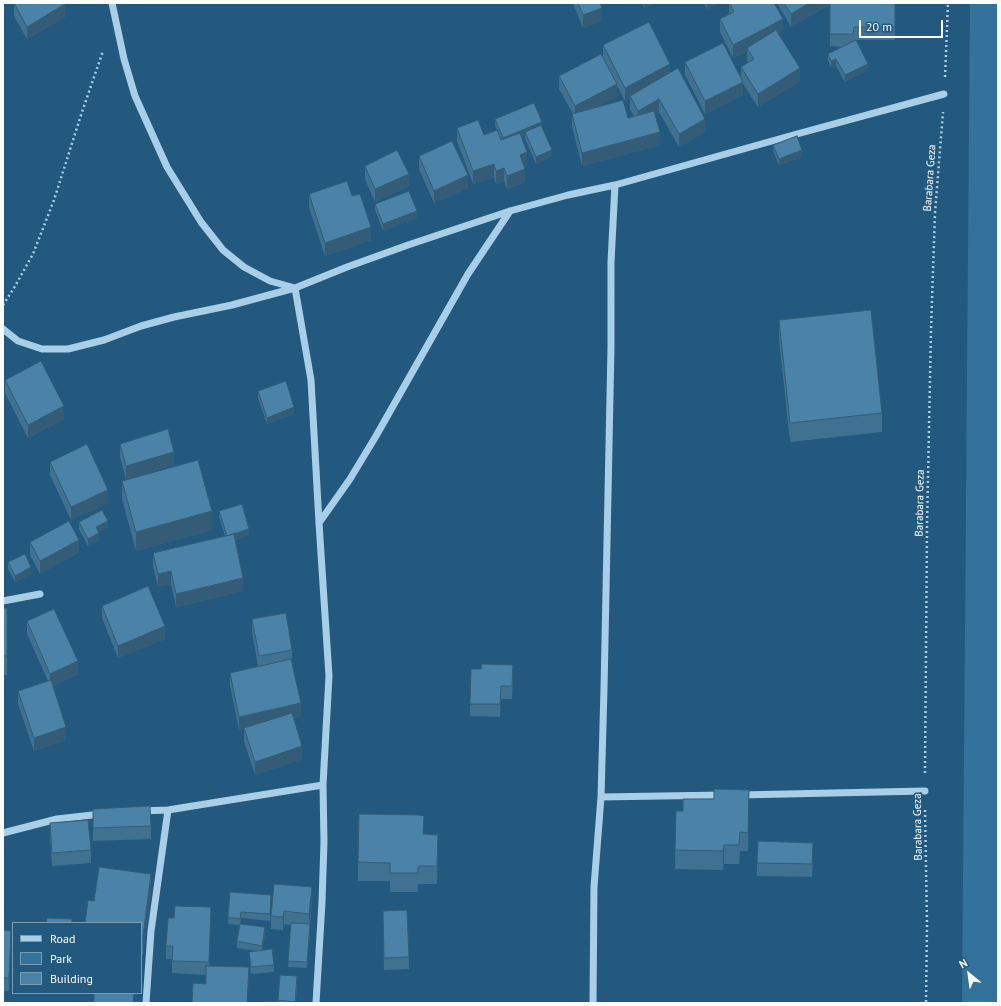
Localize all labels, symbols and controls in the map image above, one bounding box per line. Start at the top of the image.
scale bar [861,12,945,38]
text: 20 m [866,19,892,34]
street label: Barabara Geza [921,144,939,212]
street label: Barabara Geza [913,469,927,537]
street label: Barabara Geza [911,793,925,861]
legend [12,922,142,994]
text: Road [50,931,75,946]
text: Park [50,951,72,966]
north arrow [949,954,989,994]
text: N [957,956,970,971]
text: Building [50,971,93,986]

